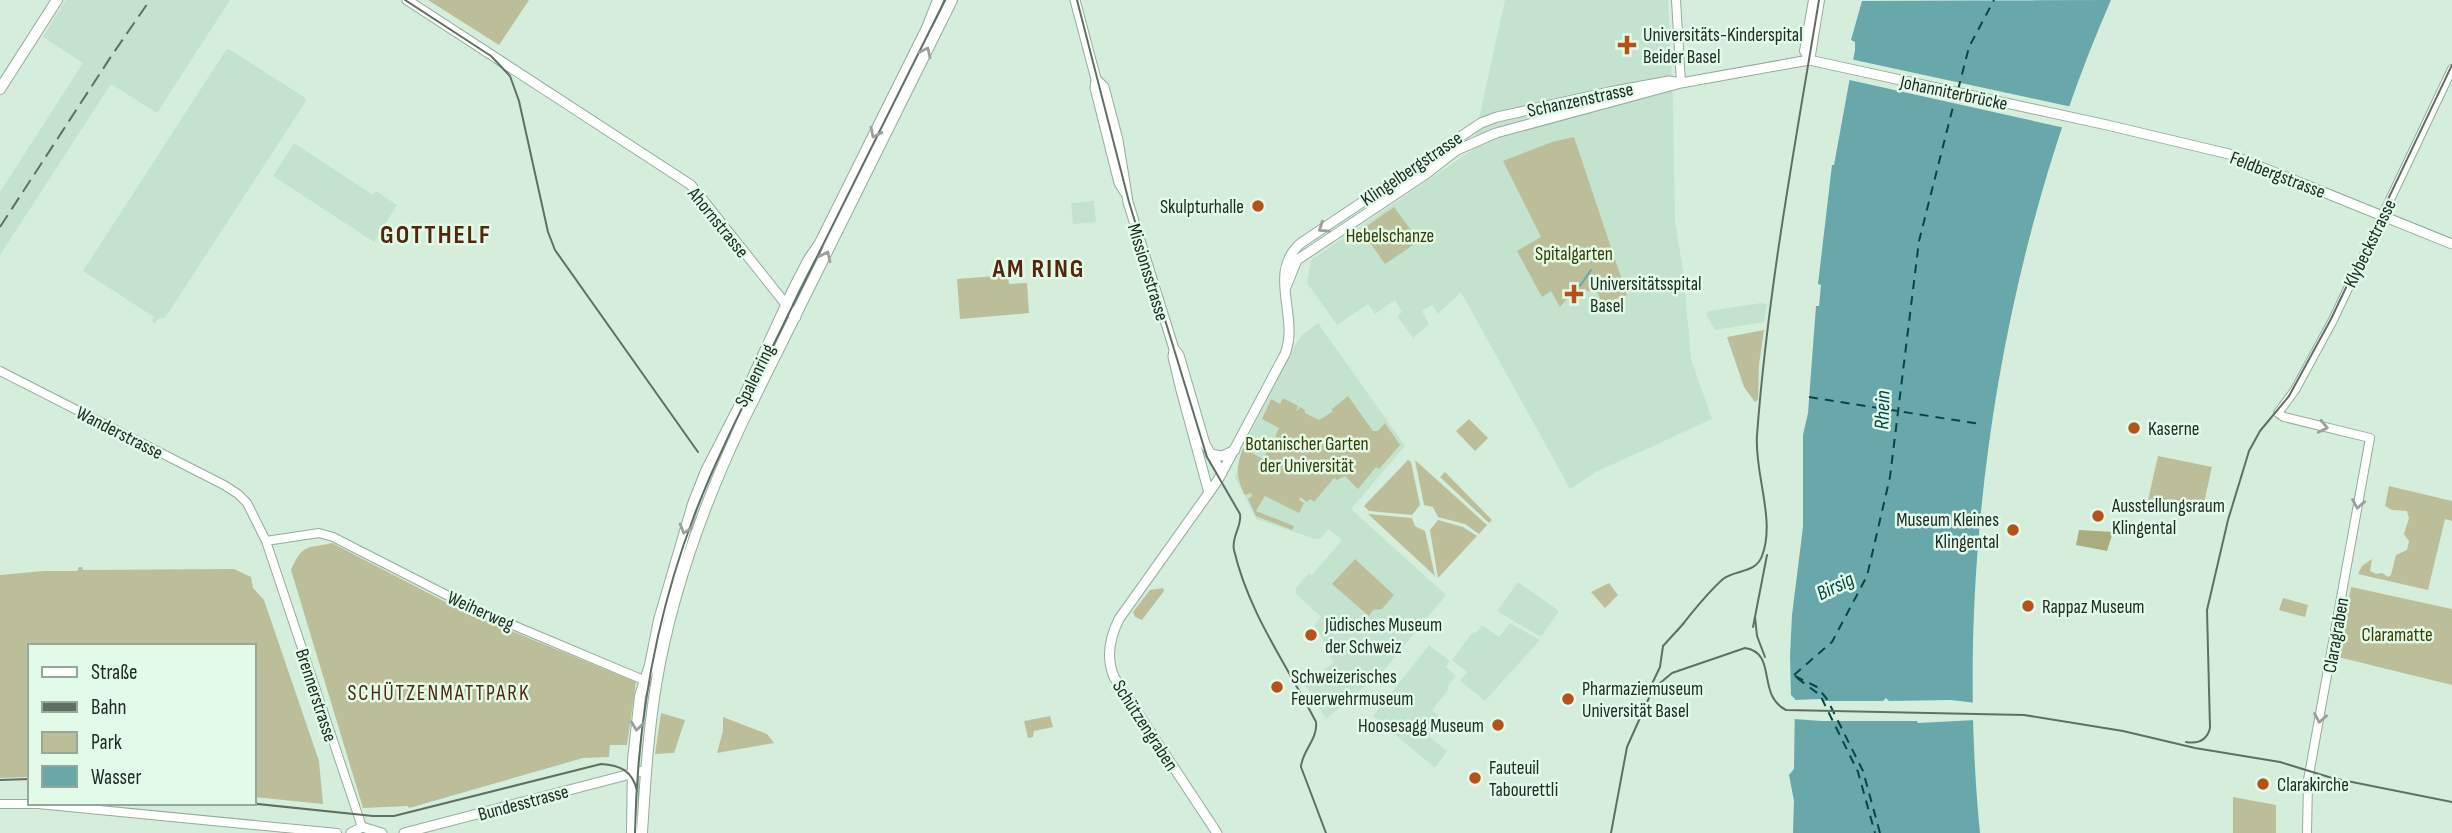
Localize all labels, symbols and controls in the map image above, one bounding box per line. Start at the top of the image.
place label: Universitäts-Kinderspital Beider Basel [1643,24,1803,69]
marker: Universitäts-Kinderspital Beider Basel [1617,35,1637,55]
one-way arrow [918,47,932,59]
street label: Johanniterbrücke [1897,71,2010,116]
street label: Schanzenstrasse [1525,78,1635,123]
one-way arrow [869,126,883,138]
street label: Klingelbergstrasse [1357,127,1467,212]
street label: Feldbergstrasse [2227,147,2328,204]
street label: Ahornstrasse [682,182,753,263]
place label: Skulpturhalle [1160,196,1244,219]
street label: Klybeckstrasse [2339,196,2402,292]
marker: Skulpturhalle [1250,198,1266,214]
district label: GOTTHELF [380,220,492,251]
one-way arrow [1318,220,1331,232]
street label: Missionsstrasse [1122,221,1173,324]
park label: Hebelschanze [1346,225,1434,248]
park label: Spitalgarten [1535,243,1613,266]
one-way arrow [818,251,832,263]
district label: AM RING [992,254,1085,285]
place label: Universitätsspital Basel [1590,273,1702,318]
marker: Universitätsspital Basel [1564,284,1584,304]
street label: Spalenring [730,340,781,411]
water label: Rhein [1869,390,1896,430]
street label: Wanderstrasse [72,402,167,465]
place label: Kaserne [2148,418,2200,441]
one-way arrow [2317,419,2329,433]
marker: Kaserne [2126,420,2142,436]
park label: Botanischer Garten der Universität [1245,433,1369,478]
place label: Ausstellungsraum Klingental [2111,495,2225,540]
one-way arrow [2351,498,2366,510]
marker: Ausstellungsraum Klingental [2090,508,2106,524]
place label: Museum Kleines Klingental [1896,509,1999,554]
one-way arrow [679,522,694,534]
marker: Museum Kleines Klingental [2005,522,2021,538]
water label: Birsig [1812,567,1858,606]
street label: Weiherweg [443,587,518,636]
place label: Rappaz Museum [2042,596,2145,619]
street label: Claragraben [2319,596,2354,675]
marker: Rappaz Museum [2020,598,2036,614]
place label: Jüdisches Museum der Schweiz [1324,614,1442,659]
park label: Claramatte [2361,624,2433,647]
marker: Jüdisches Museum der Schweiz [1303,627,1319,643]
legend [28,644,256,805]
street label: Brennerstrasse [290,646,341,745]
text: Straße [91,660,137,685]
place label: Schweizerisches Feuerwehrmuseum [1291,666,1413,711]
street label: Schützengraben [1107,676,1183,776]
place label: Pharmaziemuseum Universität Basel [1582,678,1703,723]
marker: Schweizerisches Feuerwehrmuseum [1269,679,1285,695]
district label: SCHÜTZENMATTPARK [347,681,531,706]
marker: Pharmaziemuseum Universität Basel [1560,691,1576,707]
text: Bahn [91,695,126,720]
one-way arrow [2313,712,2328,724]
place label: Hoosesagg Museum [1358,715,1484,738]
marker: Hoosesagg Museum [1490,717,1506,733]
one-way arrow [629,720,644,732]
text: Park [91,730,122,755]
place label: Fauteuil Tabourettli [1489,757,1558,802]
text: Wasser [91,765,142,790]
marker: Fauteuil Tabourettli [1467,770,1483,786]
place label: Clarakirche [2277,774,2349,797]
marker: Clarakirche [2255,776,2271,792]
street label: Bundesstrasse [476,780,571,827]

